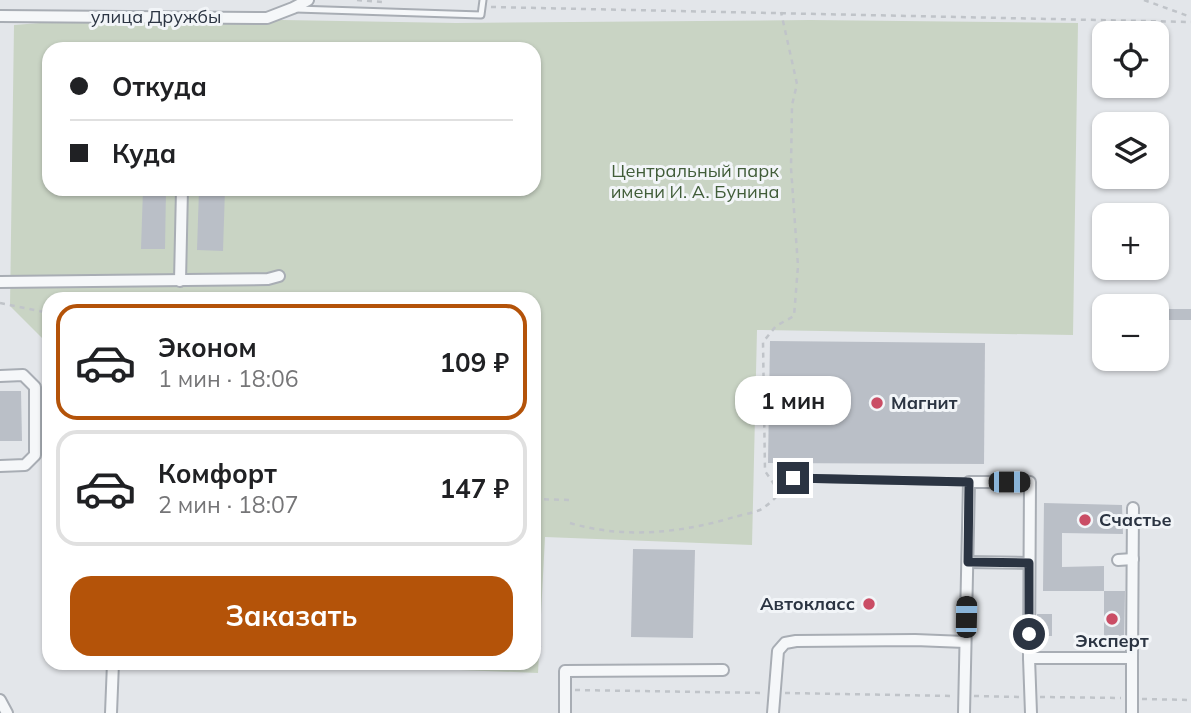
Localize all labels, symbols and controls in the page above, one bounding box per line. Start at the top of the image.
street label: улица Дружбы [91,5,221,28]
map controls [1092,21,1169,371]
button: locate [1092,21,1169,98]
text: Откуда [112,70,207,103]
button: layers [1092,112,1169,189]
text: Куда [112,137,176,170]
park label: Центральный парк имени И. А. Бунина [611,159,779,203]
button: + [1092,203,1169,280]
button: − [1092,294,1169,371]
icon: car [74,331,137,394]
text: Эконом [158,331,257,364]
text: 109 ₽ [439,346,509,379]
text: 1 мин · 18:06 [158,364,298,393]
callout: 1 мин [735,377,851,426]
text: 1 мин [761,386,825,415]
place label: Магнит [891,391,958,414]
marker: Магнит [869,395,885,411]
icon: car [74,457,137,520]
text: Комфорт [158,457,277,490]
route end [777,462,809,494]
text: 147 ₽ [439,472,509,505]
car [989,472,1031,493]
text: 2 мин · 18:07 [158,490,298,519]
place label: Счастье [1099,508,1172,531]
marker: Счастье [1077,512,1093,528]
button: Заказать [70,576,513,656]
place label: Автокласс [760,592,855,615]
marker: Автокласс [861,596,877,612]
car [956,596,977,638]
marker: Эксперт [1104,611,1120,627]
route start [1013,618,1045,650]
place label: Эксперт [1075,629,1149,652]

